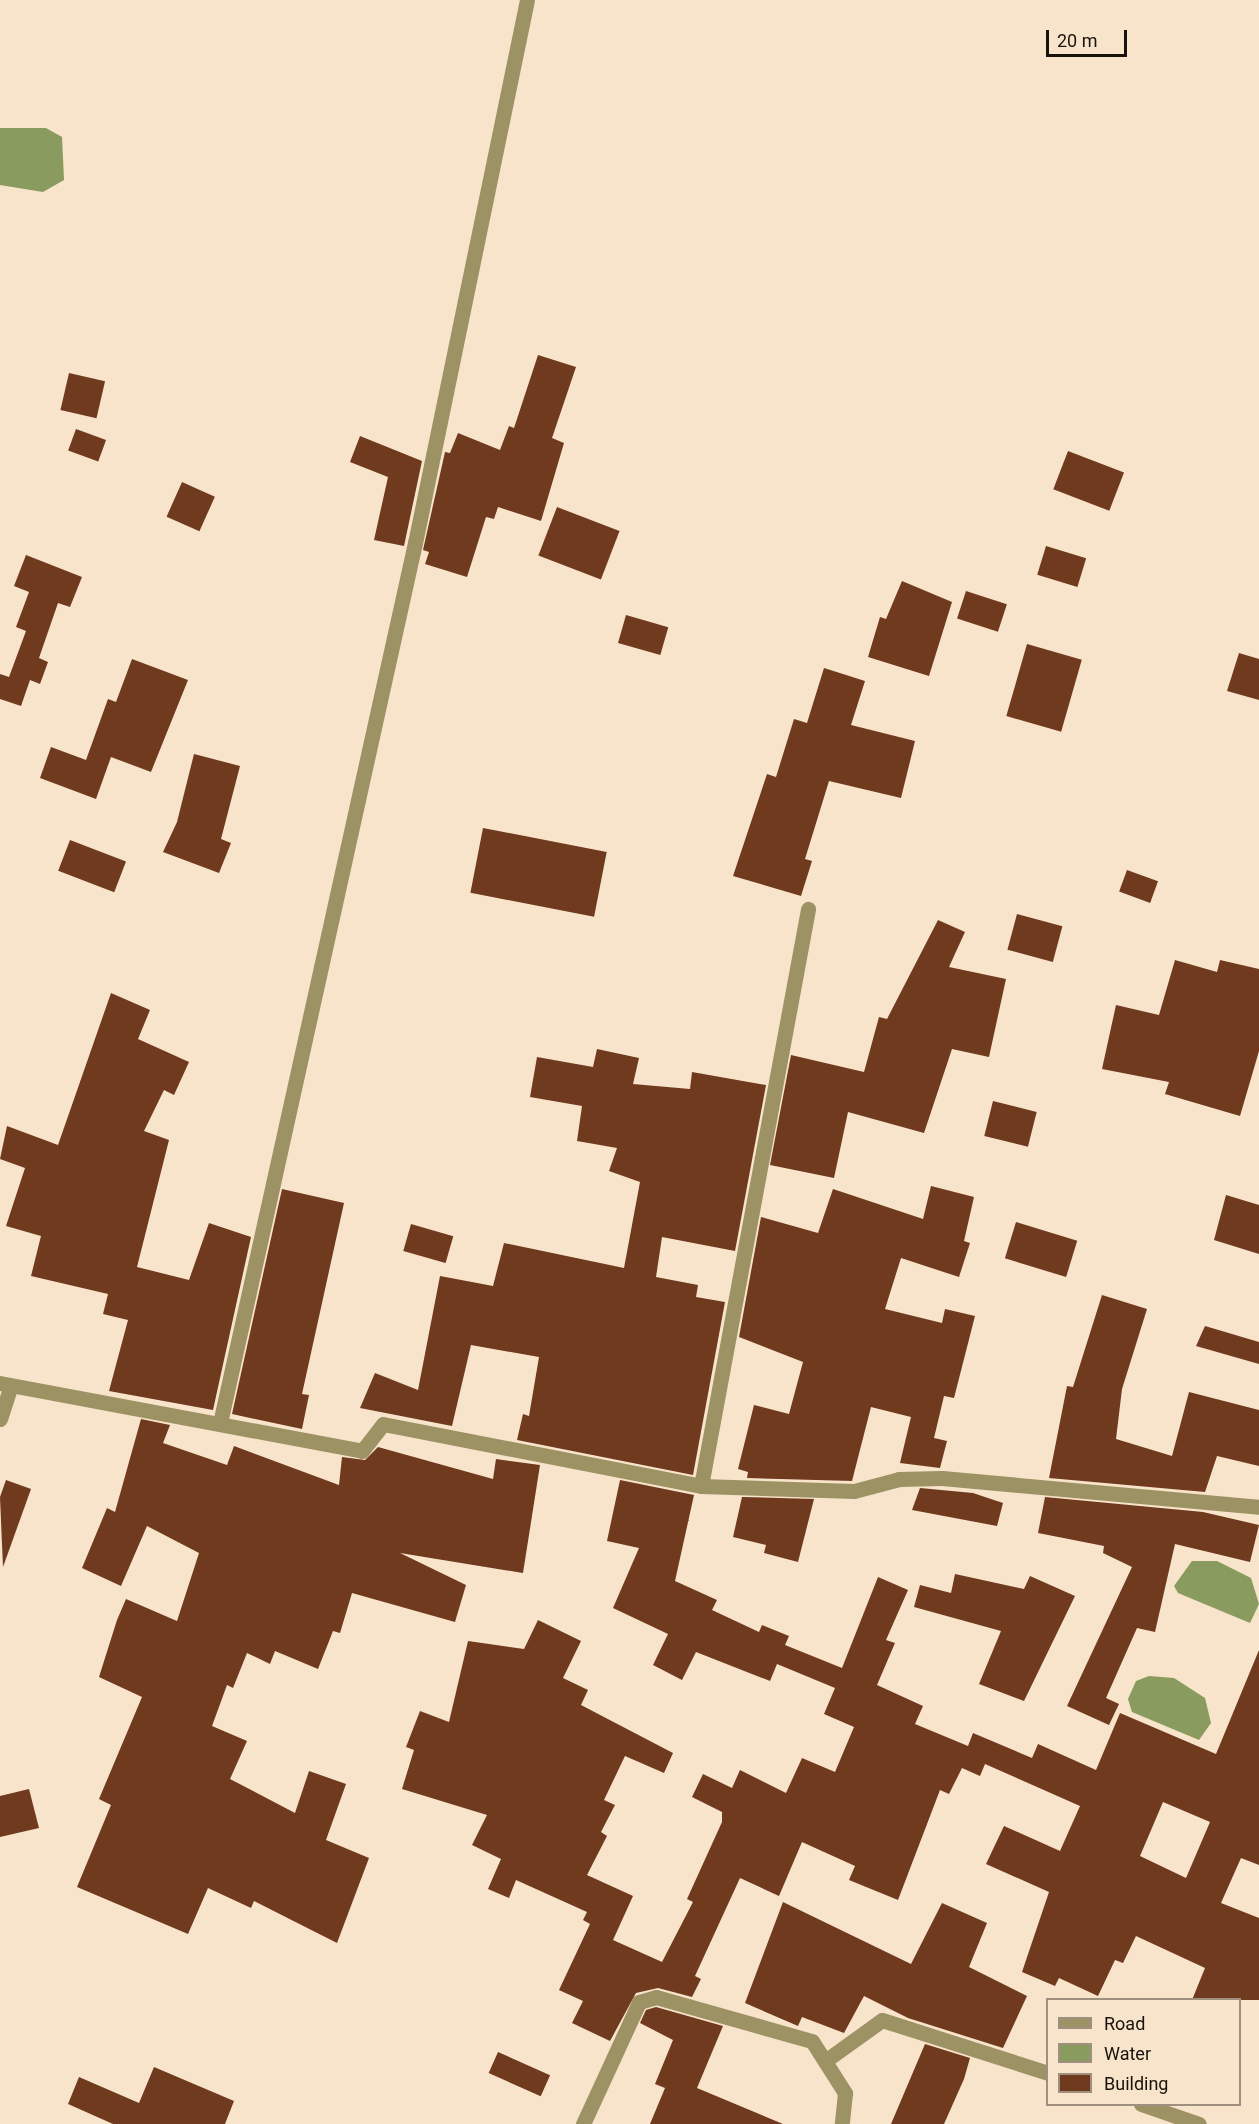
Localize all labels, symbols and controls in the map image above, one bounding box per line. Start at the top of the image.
scale bar [1049,18,1130,56]
text: 20 m [1057,30,1097,51]
legend [1046,1998,1241,2106]
text: Road [1104,2013,1145,2034]
text: Water [1104,2043,1151,2064]
text: Building [1104,2073,1168,2094]

